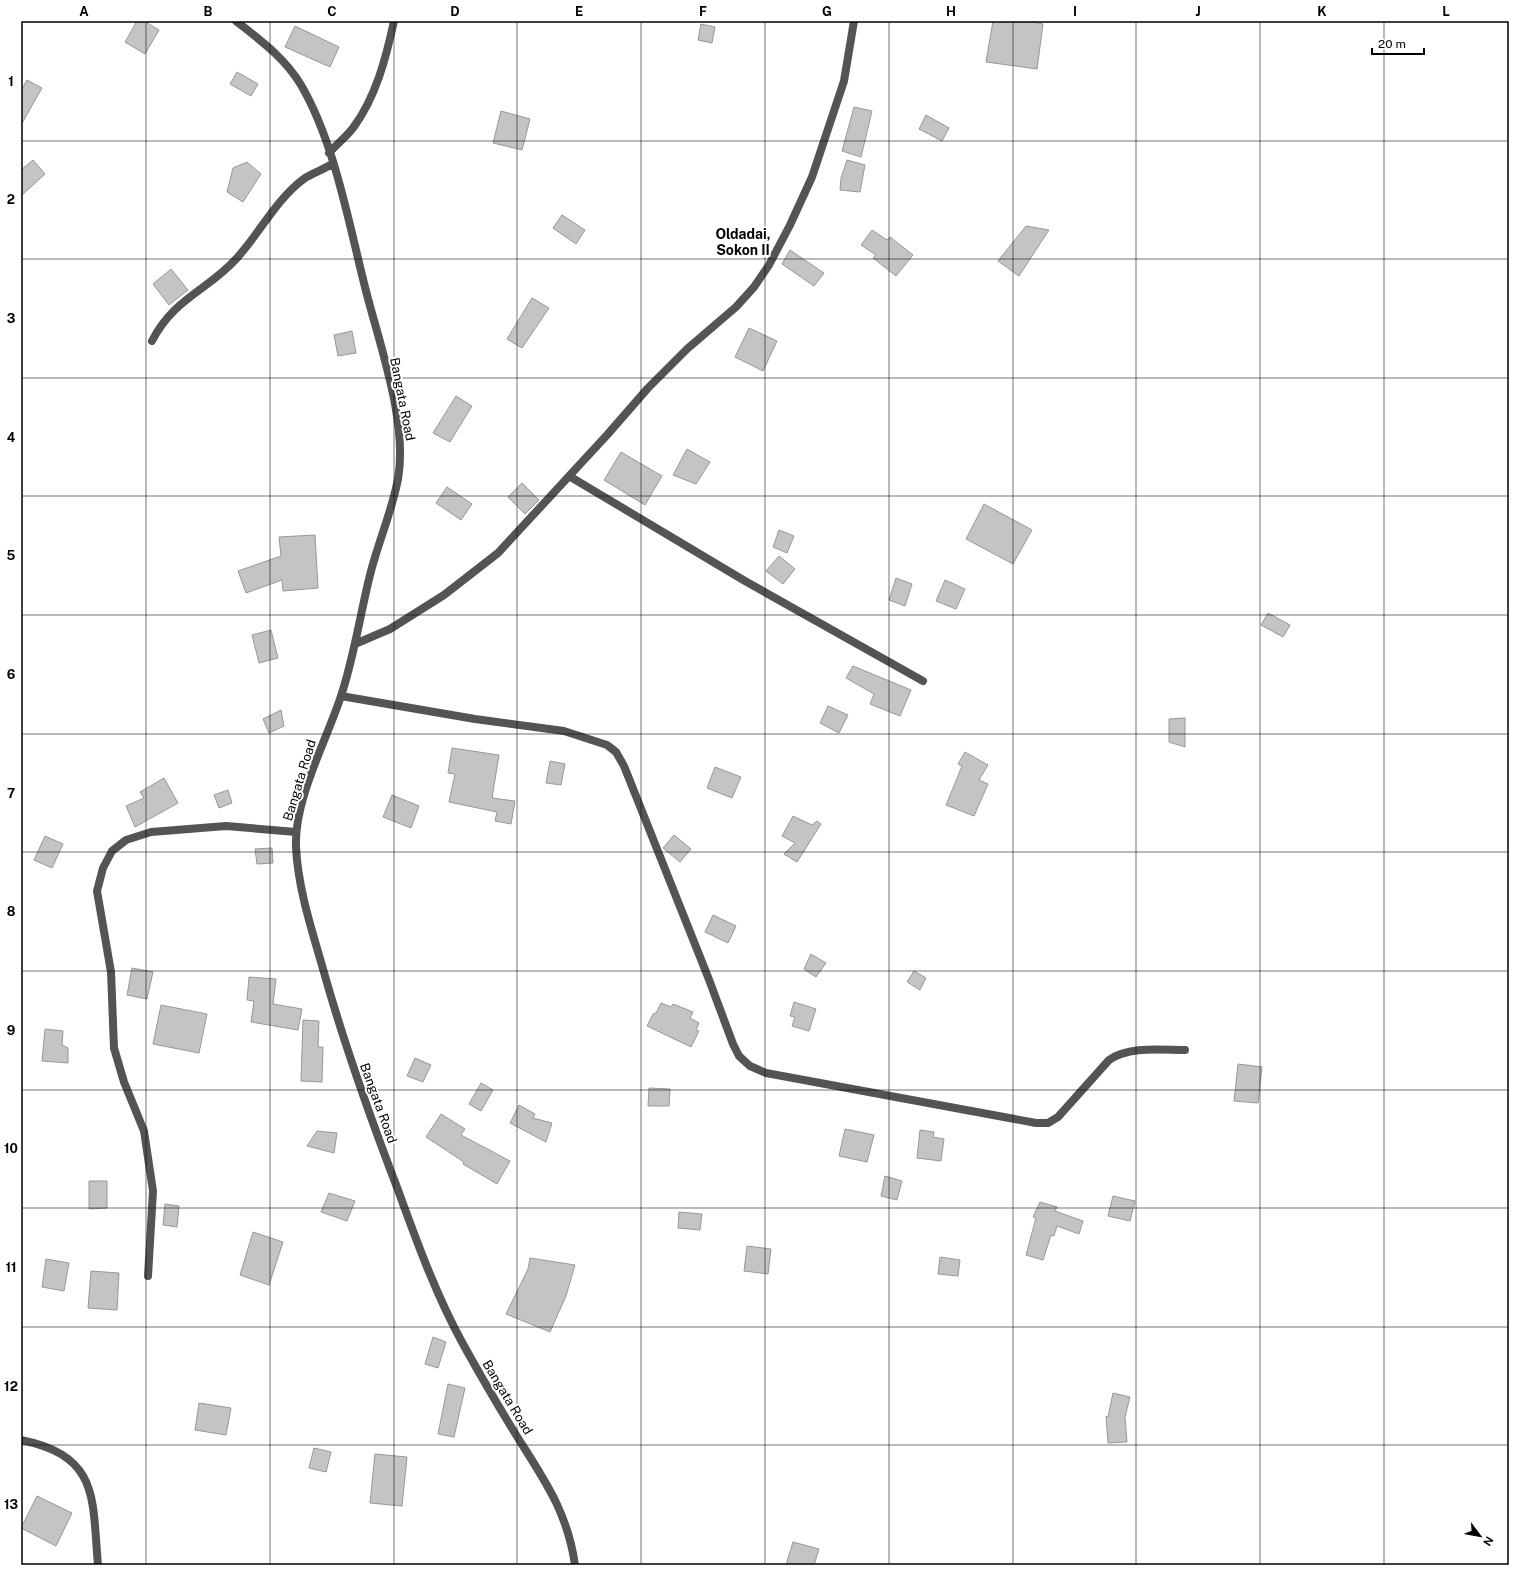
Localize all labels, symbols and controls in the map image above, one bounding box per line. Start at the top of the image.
text: A [79,4,89,19]
text: B [204,4,213,19]
text: C [327,4,337,19]
text: D [450,4,460,19]
text: E [575,4,583,19]
text: F [699,4,707,19]
text: G [822,4,832,19]
text: H [946,4,956,19]
text: I [1073,4,1077,19]
text: J [1195,4,1201,19]
text: K [1317,4,1327,19]
text: L [1442,4,1450,19]
scale bar [1372,30,1424,56]
text: 20 m [1378,37,1406,51]
text: 1 [8,74,14,89]
text: 2 [7,192,15,207]
district label: Oldadai, Sokon II [715,226,771,258]
text: 3 [7,311,16,326]
street label: Bangata Road [387,356,418,442]
text: 4 [7,430,16,445]
text: 5 [7,548,16,563]
text: 6 [7,667,16,682]
street label: Bangata Road [280,738,319,823]
text: 7 [7,786,15,801]
text: 8 [7,904,16,919]
text: 9 [7,1023,15,1038]
street label: Bangata Road [357,1061,400,1145]
text: 10 [4,1141,18,1156]
text: 11 [5,1260,17,1275]
street label: Bangata Road [479,1357,536,1437]
text: 12 [4,1379,18,1394]
text: 13 [4,1497,18,1512]
north arrow [1460,1516,1500,1556]
text: N [1481,1534,1496,1548]

